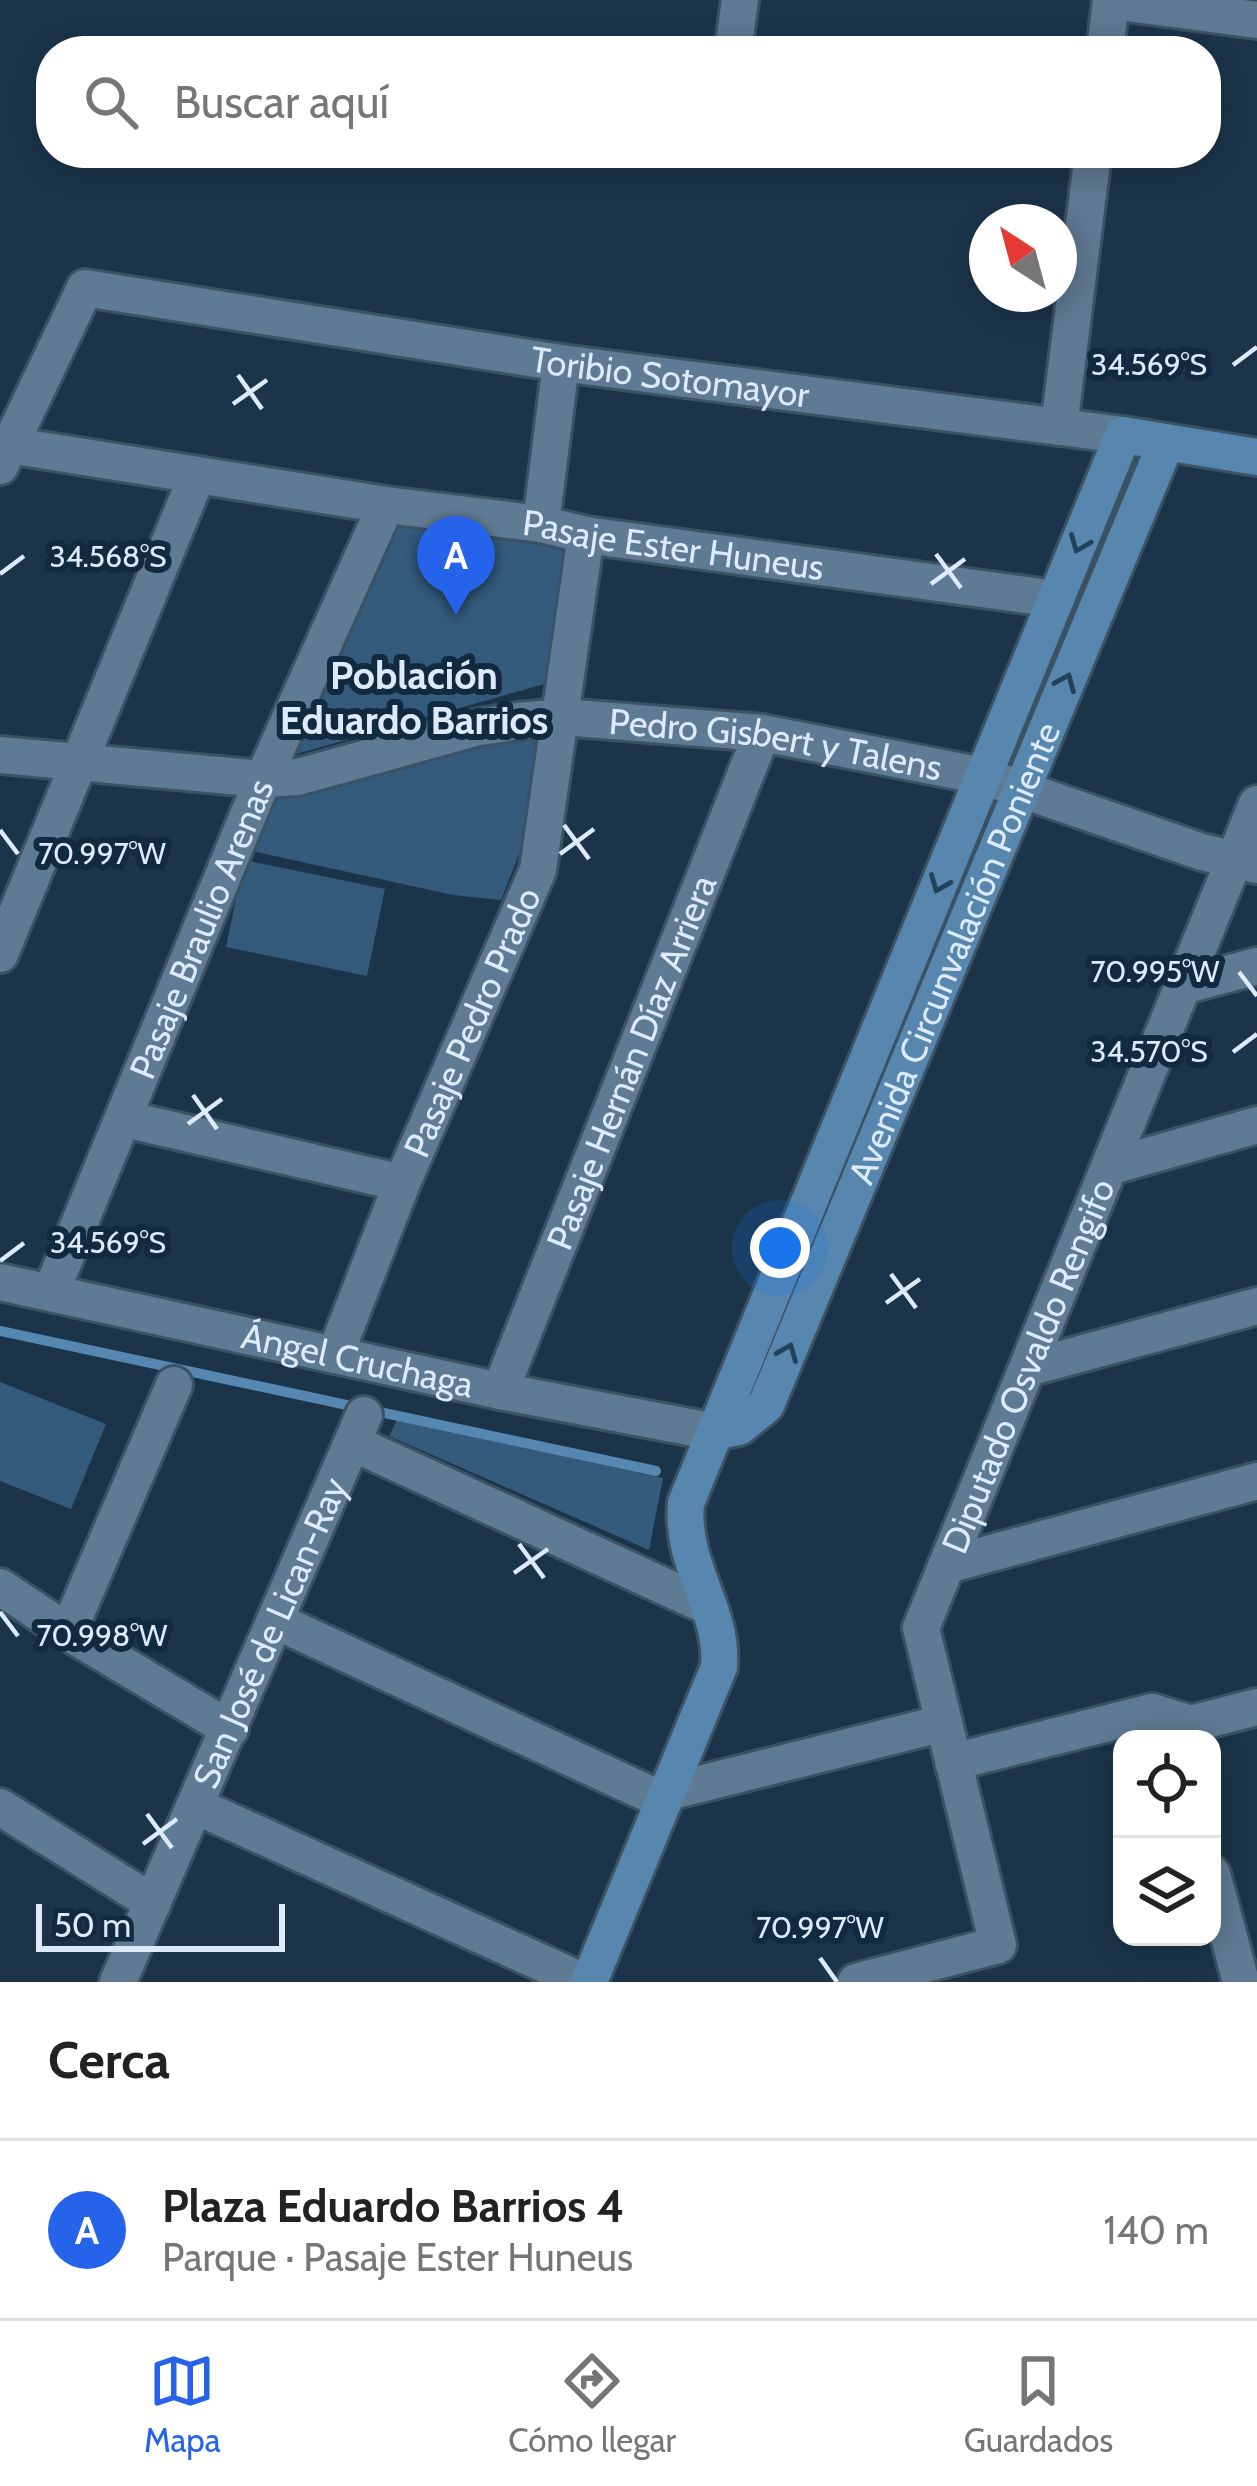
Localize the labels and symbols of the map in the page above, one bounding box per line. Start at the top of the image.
north arrow [969,204,1077,312]
street label: Toribio Sotomayor [528,337,812,417]
text: 34.569°S [1091,346,1207,383]
street label: Pasaje Ester Huneus [520,500,827,589]
pin: A [417,516,495,615]
one-way arrow [1069,532,1093,553]
text: 34.568°S [49,538,167,575]
district label: Población Eduardo Barrios [280,651,548,744]
one-way arrow [1051,672,1075,694]
street label: Pedro Gisbert y Talens [607,699,946,790]
street label: Avenida Circunvalación Poniente [839,716,1069,1190]
street label: Pasaje Braulio Arenas [120,772,283,1085]
text: 70.997°W [38,835,166,872]
street label: Pasaje Hernán Díaz Arriera [537,868,725,1256]
one-way arrow [929,872,953,893]
street label: Pasaje Pedro Prado [394,881,550,1164]
text: 70.995°W [1091,953,1220,990]
text: 34.570°S [1090,1033,1208,1070]
street label: Diputado Osvaldo Rengifo [932,1172,1124,1560]
your location [750,1218,810,1278]
text: 34.569°S [50,1224,166,1261]
street label: Ángel Cruchaga [238,1313,478,1407]
one-way arrow [773,1343,797,1365]
street label: San José de Lican-Ray [183,1471,356,1794]
text: 70.998°W [37,1617,168,1654]
scale bar [36,1898,285,1951]
text: 70.997°W [756,1909,884,1946]

